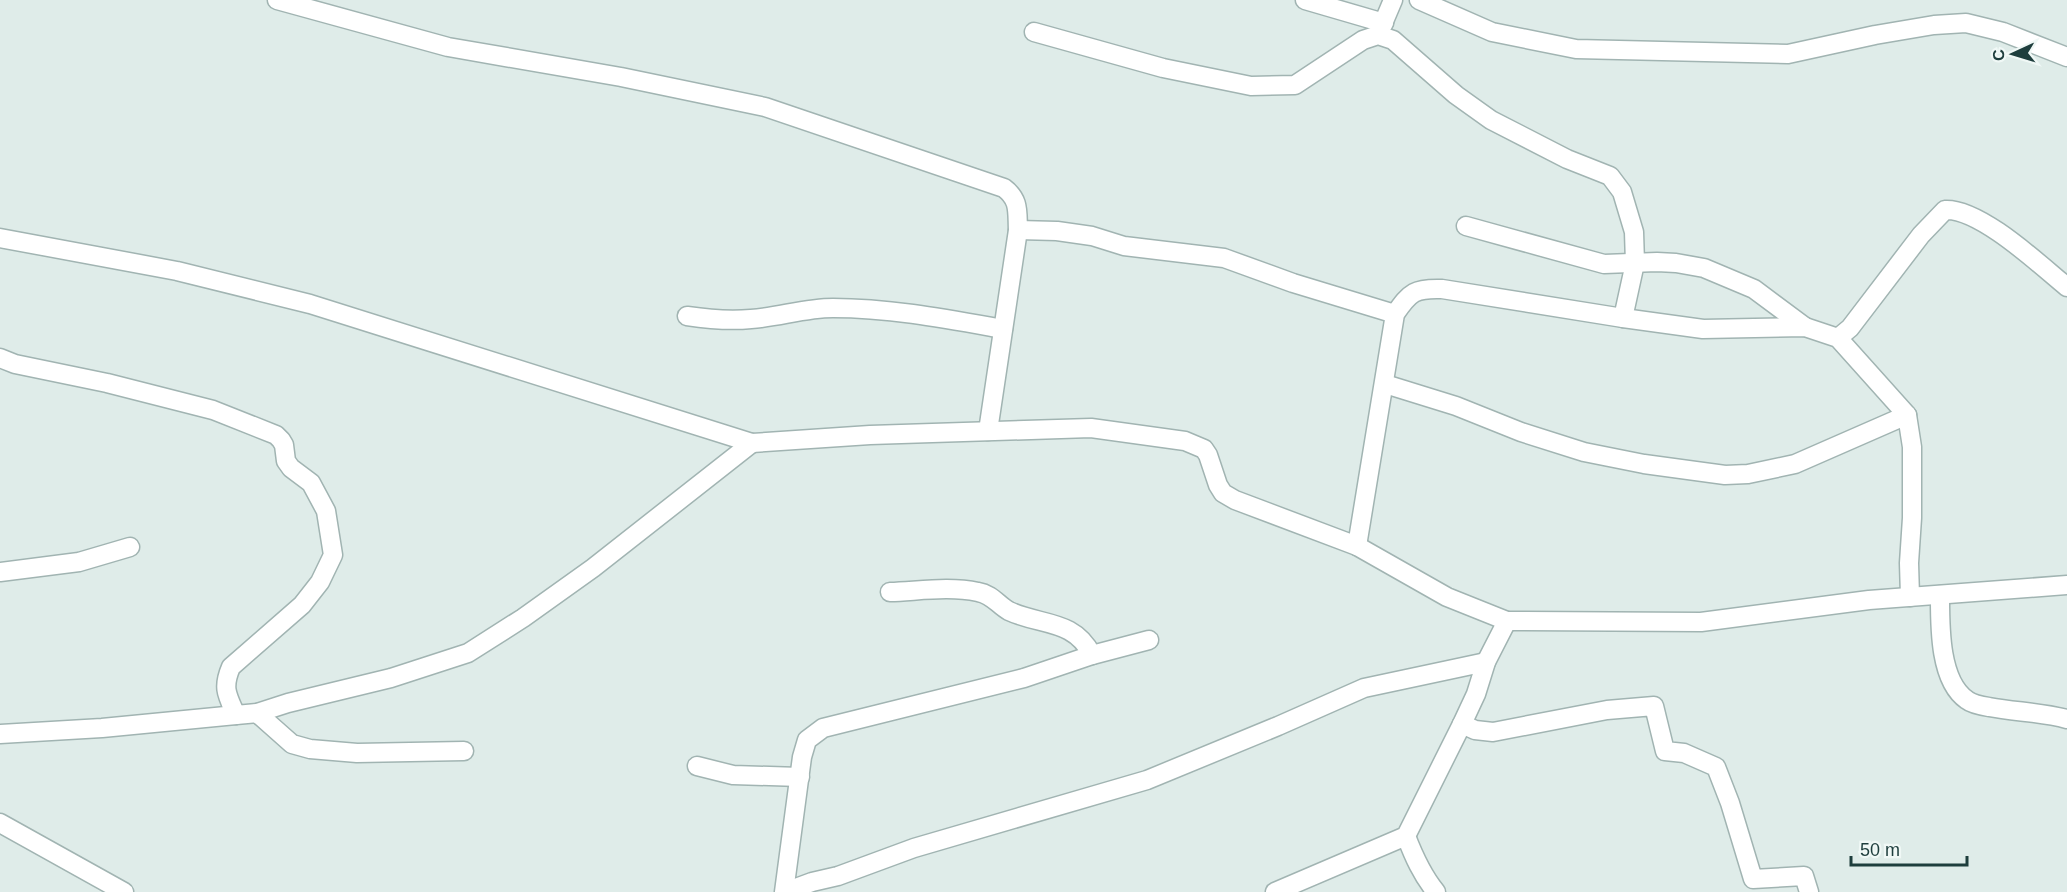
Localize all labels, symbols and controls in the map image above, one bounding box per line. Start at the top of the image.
north arrow [1983,24,2043,84]
text: С [1990,48,2007,61]
scale bar [1851,829,1966,867]
text: 50 m [1860,840,1900,860]

